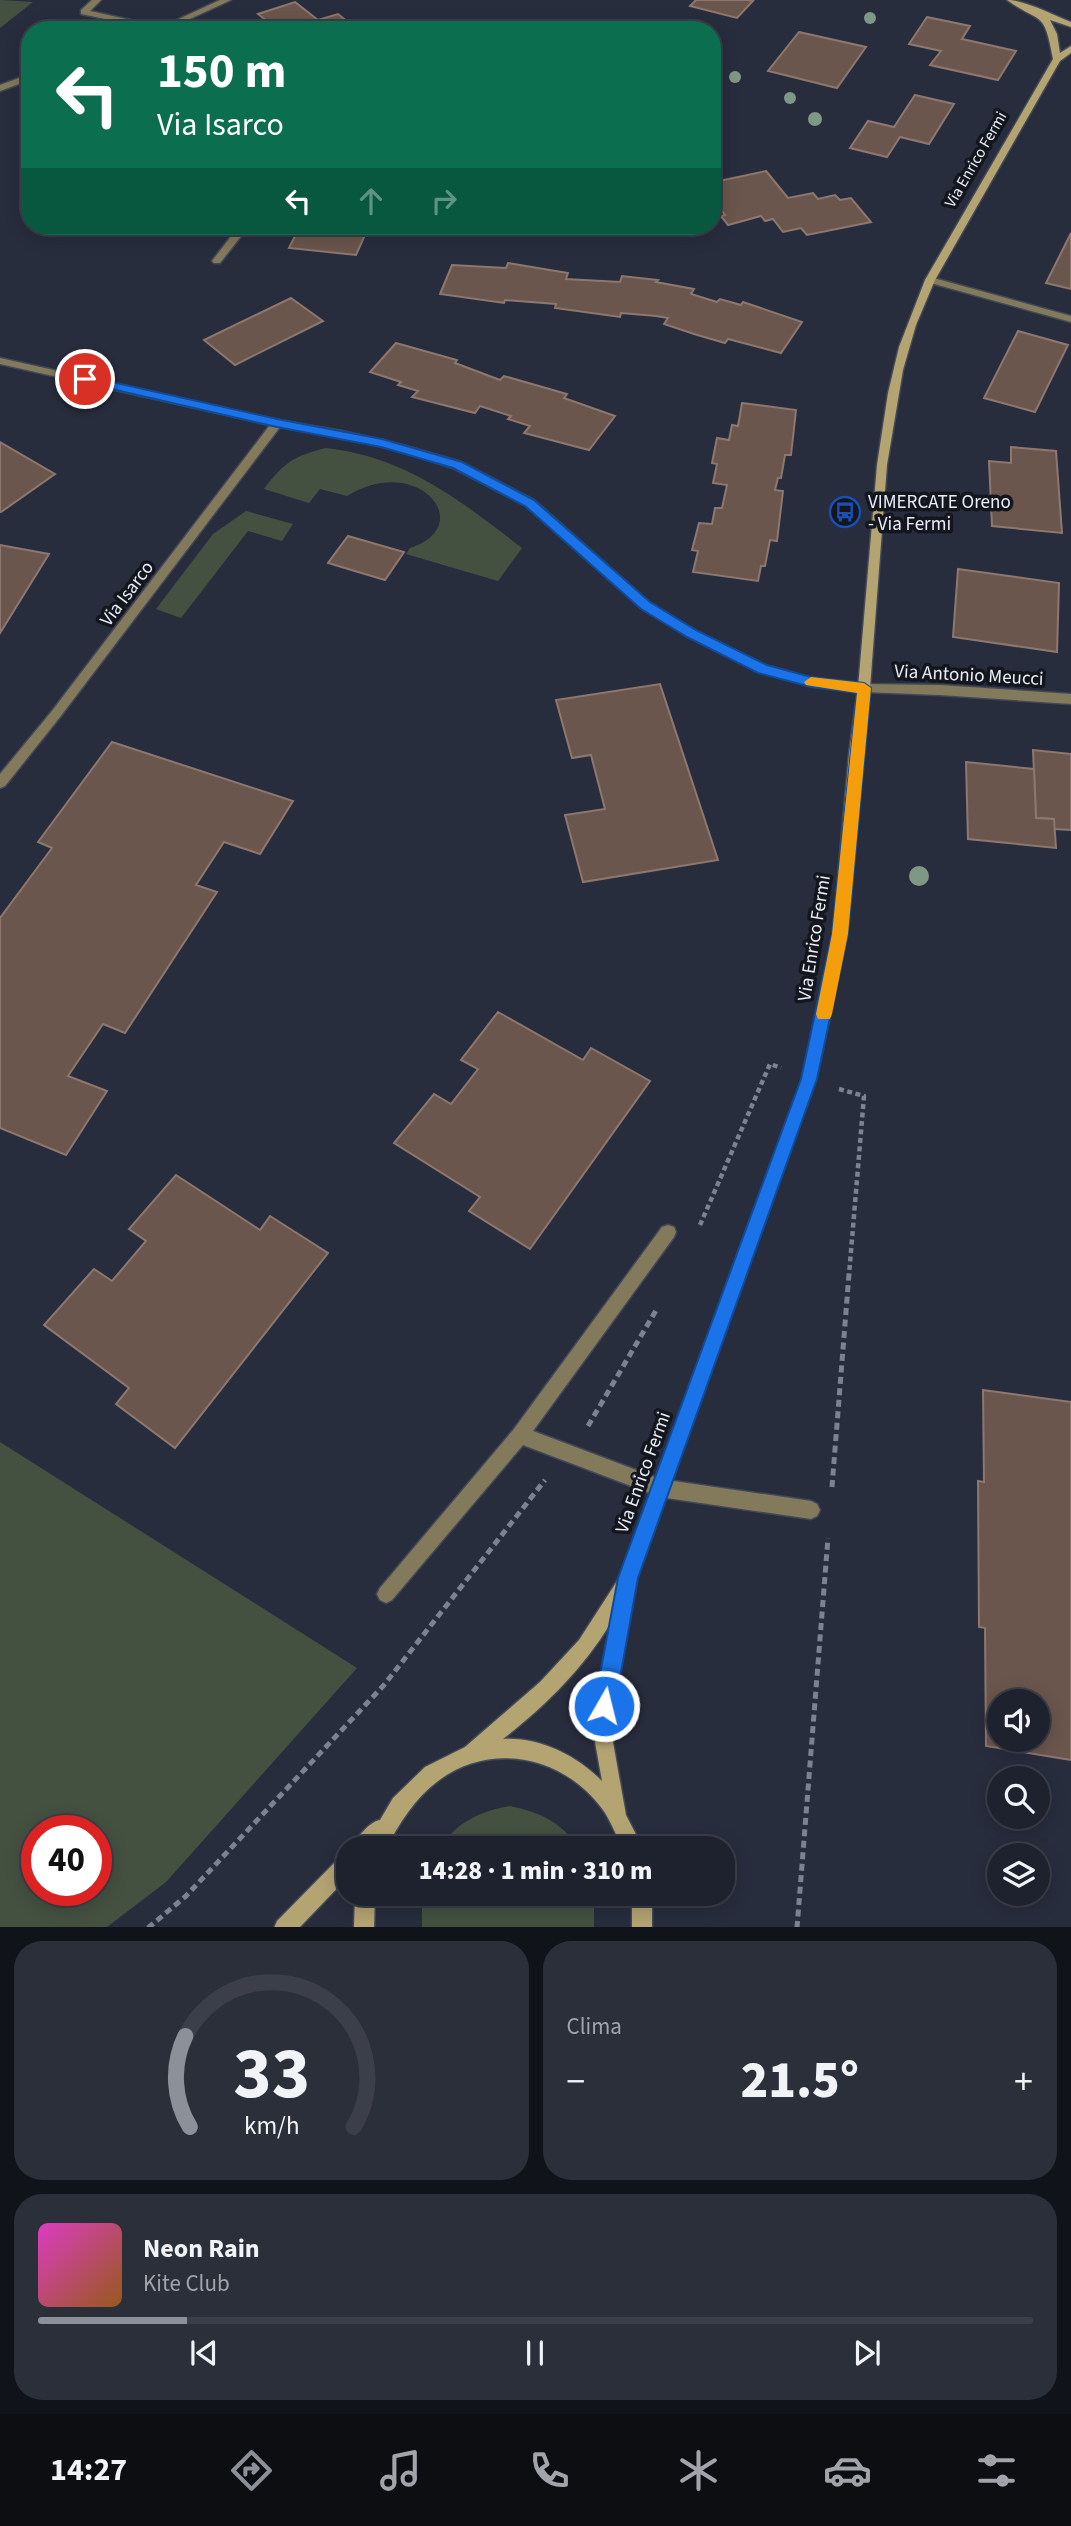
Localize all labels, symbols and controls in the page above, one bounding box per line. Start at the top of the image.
text: 150 m [157,37,286,107]
icon: left [42,49,133,140]
text: Via Isarco [157,102,284,148]
street label: Via Enrico Fermi [940,108,1012,211]
icon: left [279,182,317,220]
icon: ahead [352,182,390,220]
icon: right [425,182,463,220]
pin [55,349,115,409]
icon: arrive [66,360,104,398]
place label: VIMERCATE Oreno - Via Fermi [868,489,1011,538]
bus stop icon: VIMERCATE Oreno - Via Fermi [828,495,862,529]
street label: Via Isarco [94,556,161,632]
street label: Via Antonio Meucci [894,658,1044,693]
street label: Via Enrico Fermi [791,873,838,1003]
street label: Via Enrico Fermi [609,1408,678,1537]
position arrow [567,1669,641,1743]
map controls [987,1689,1050,1906]
button: sound [987,1689,1050,1752]
button: search [987,1766,1050,1829]
speed limit sign: 40 [21,1815,112,1906]
button: layers [987,1843,1050,1906]
text: 14:28 · 1 min · 310 m [419,1852,652,1889]
text: Clima [567,2010,622,2043]
text: 33 [233,2022,310,2126]
text: 21.5° [740,2044,859,2118]
text: − [567,2055,585,2109]
text: + [1014,2055,1033,2109]
text: km/h [244,2107,299,2143]
text: Neon Rain [143,2230,260,2267]
text: Kite Club [143,2267,230,2300]
icon: previous [185,2334,223,2372]
icon: pause [516,2334,554,2372]
icon: next [848,2334,886,2372]
icon: directions [227,2446,276,2495]
icon: music [376,2446,425,2495]
icon: phone [525,2446,574,2495]
icon: climate [674,2446,723,2495]
icon: car [823,2446,872,2495]
icon: filters [972,2446,1021,2495]
text: 14:27 [50,2447,127,2493]

